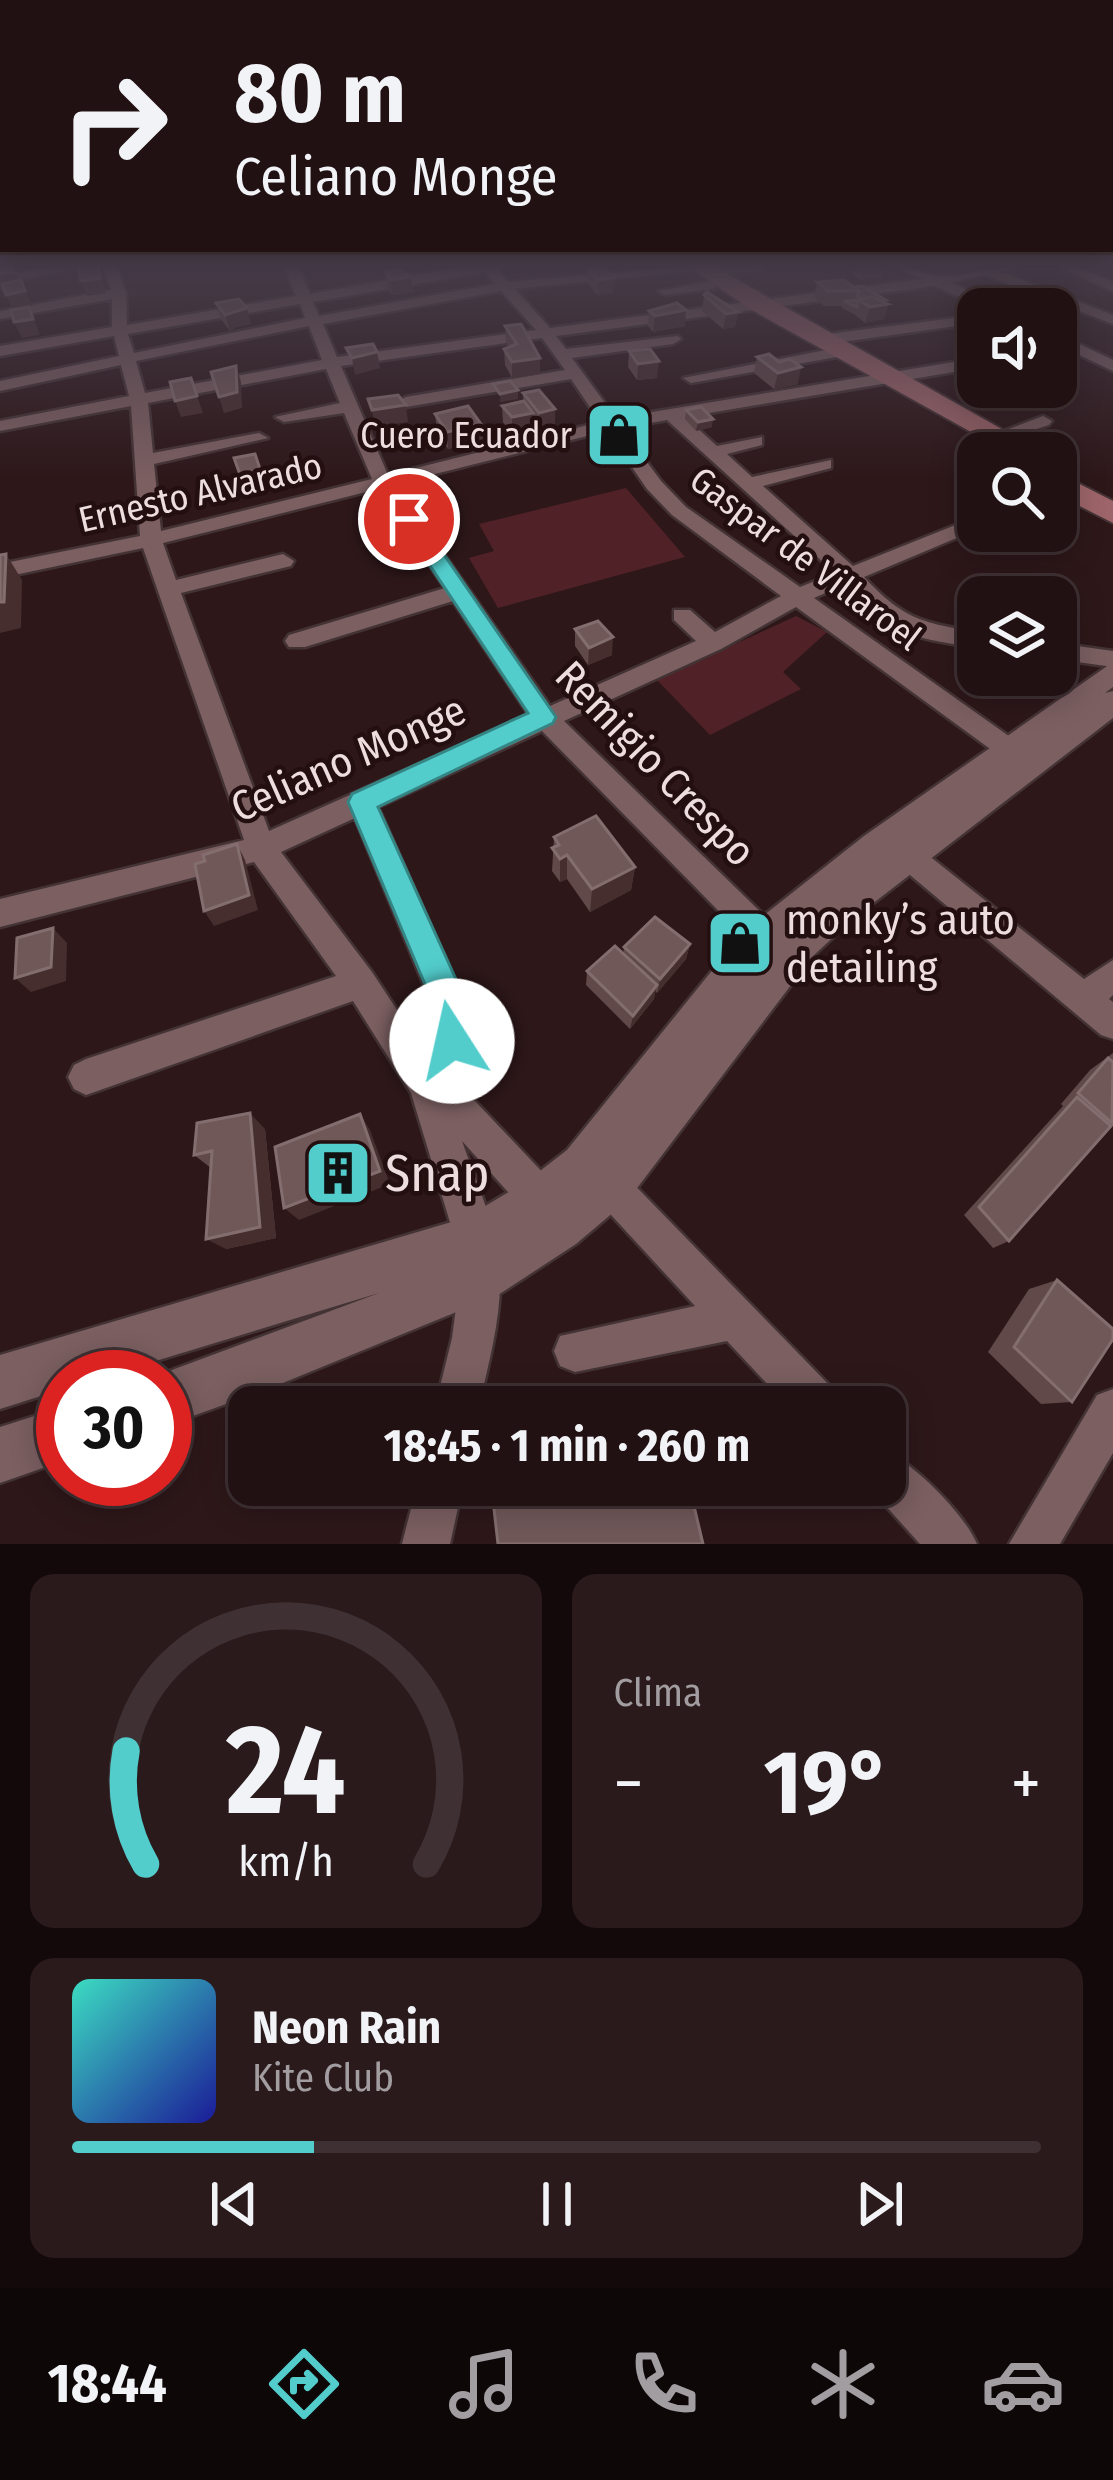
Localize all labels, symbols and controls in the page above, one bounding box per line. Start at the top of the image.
text: 80 m [234,43,406,144]
icon: right [36,48,192,204]
text: Celiano Monge [234,145,557,209]
map controls [957,288,1077,696]
button: sound [957,288,1077,408]
shop icon: Cuero Ecuador [584,400,654,470]
place label: Cuero Ecuador [360,414,572,458]
button: search [957,432,1077,552]
street label: Ernesto Alvarado [74,444,326,542]
street label: Gaspar de Villaroel [681,458,930,660]
pin [358,468,460,570]
icon: arrive [376,486,442,552]
button: layers [957,576,1077,696]
street label: Remigio Crespo [545,651,765,877]
street label: Celiano Monge [223,685,473,833]
place label: monky’s auto detailing [786,895,1015,993]
shop icon: monky’s auto detailing [705,908,775,978]
position arrow [389,978,515,1104]
building icon: Snap [303,1138,373,1208]
place label: Snap [385,1143,489,1205]
speed limit sign: 30 [36,1350,192,1506]
text: 18:45 · 1 min · 260 m [384,1419,750,1473]
text: Clima [614,1670,702,1716]
text: 24 [225,1696,345,1846]
text: 19° [764,1729,890,1837]
text: − [614,1744,643,1823]
text: + [1011,1744,1041,1823]
text: km/h [238,1836,334,1887]
text: Neon Rain [252,2001,441,2055]
text: Kite Club [252,2055,394,2101]
icon: previous [201,2171,267,2237]
icon: pause [524,2171,590,2237]
icon: next [847,2171,913,2237]
icon: directions [262,2342,346,2426]
icon: music [442,2342,526,2426]
icon: phone [622,2342,706,2426]
icon: climate [801,2342,885,2426]
icon: car [981,2342,1065,2426]
text: 18:44 [48,2352,167,2416]

